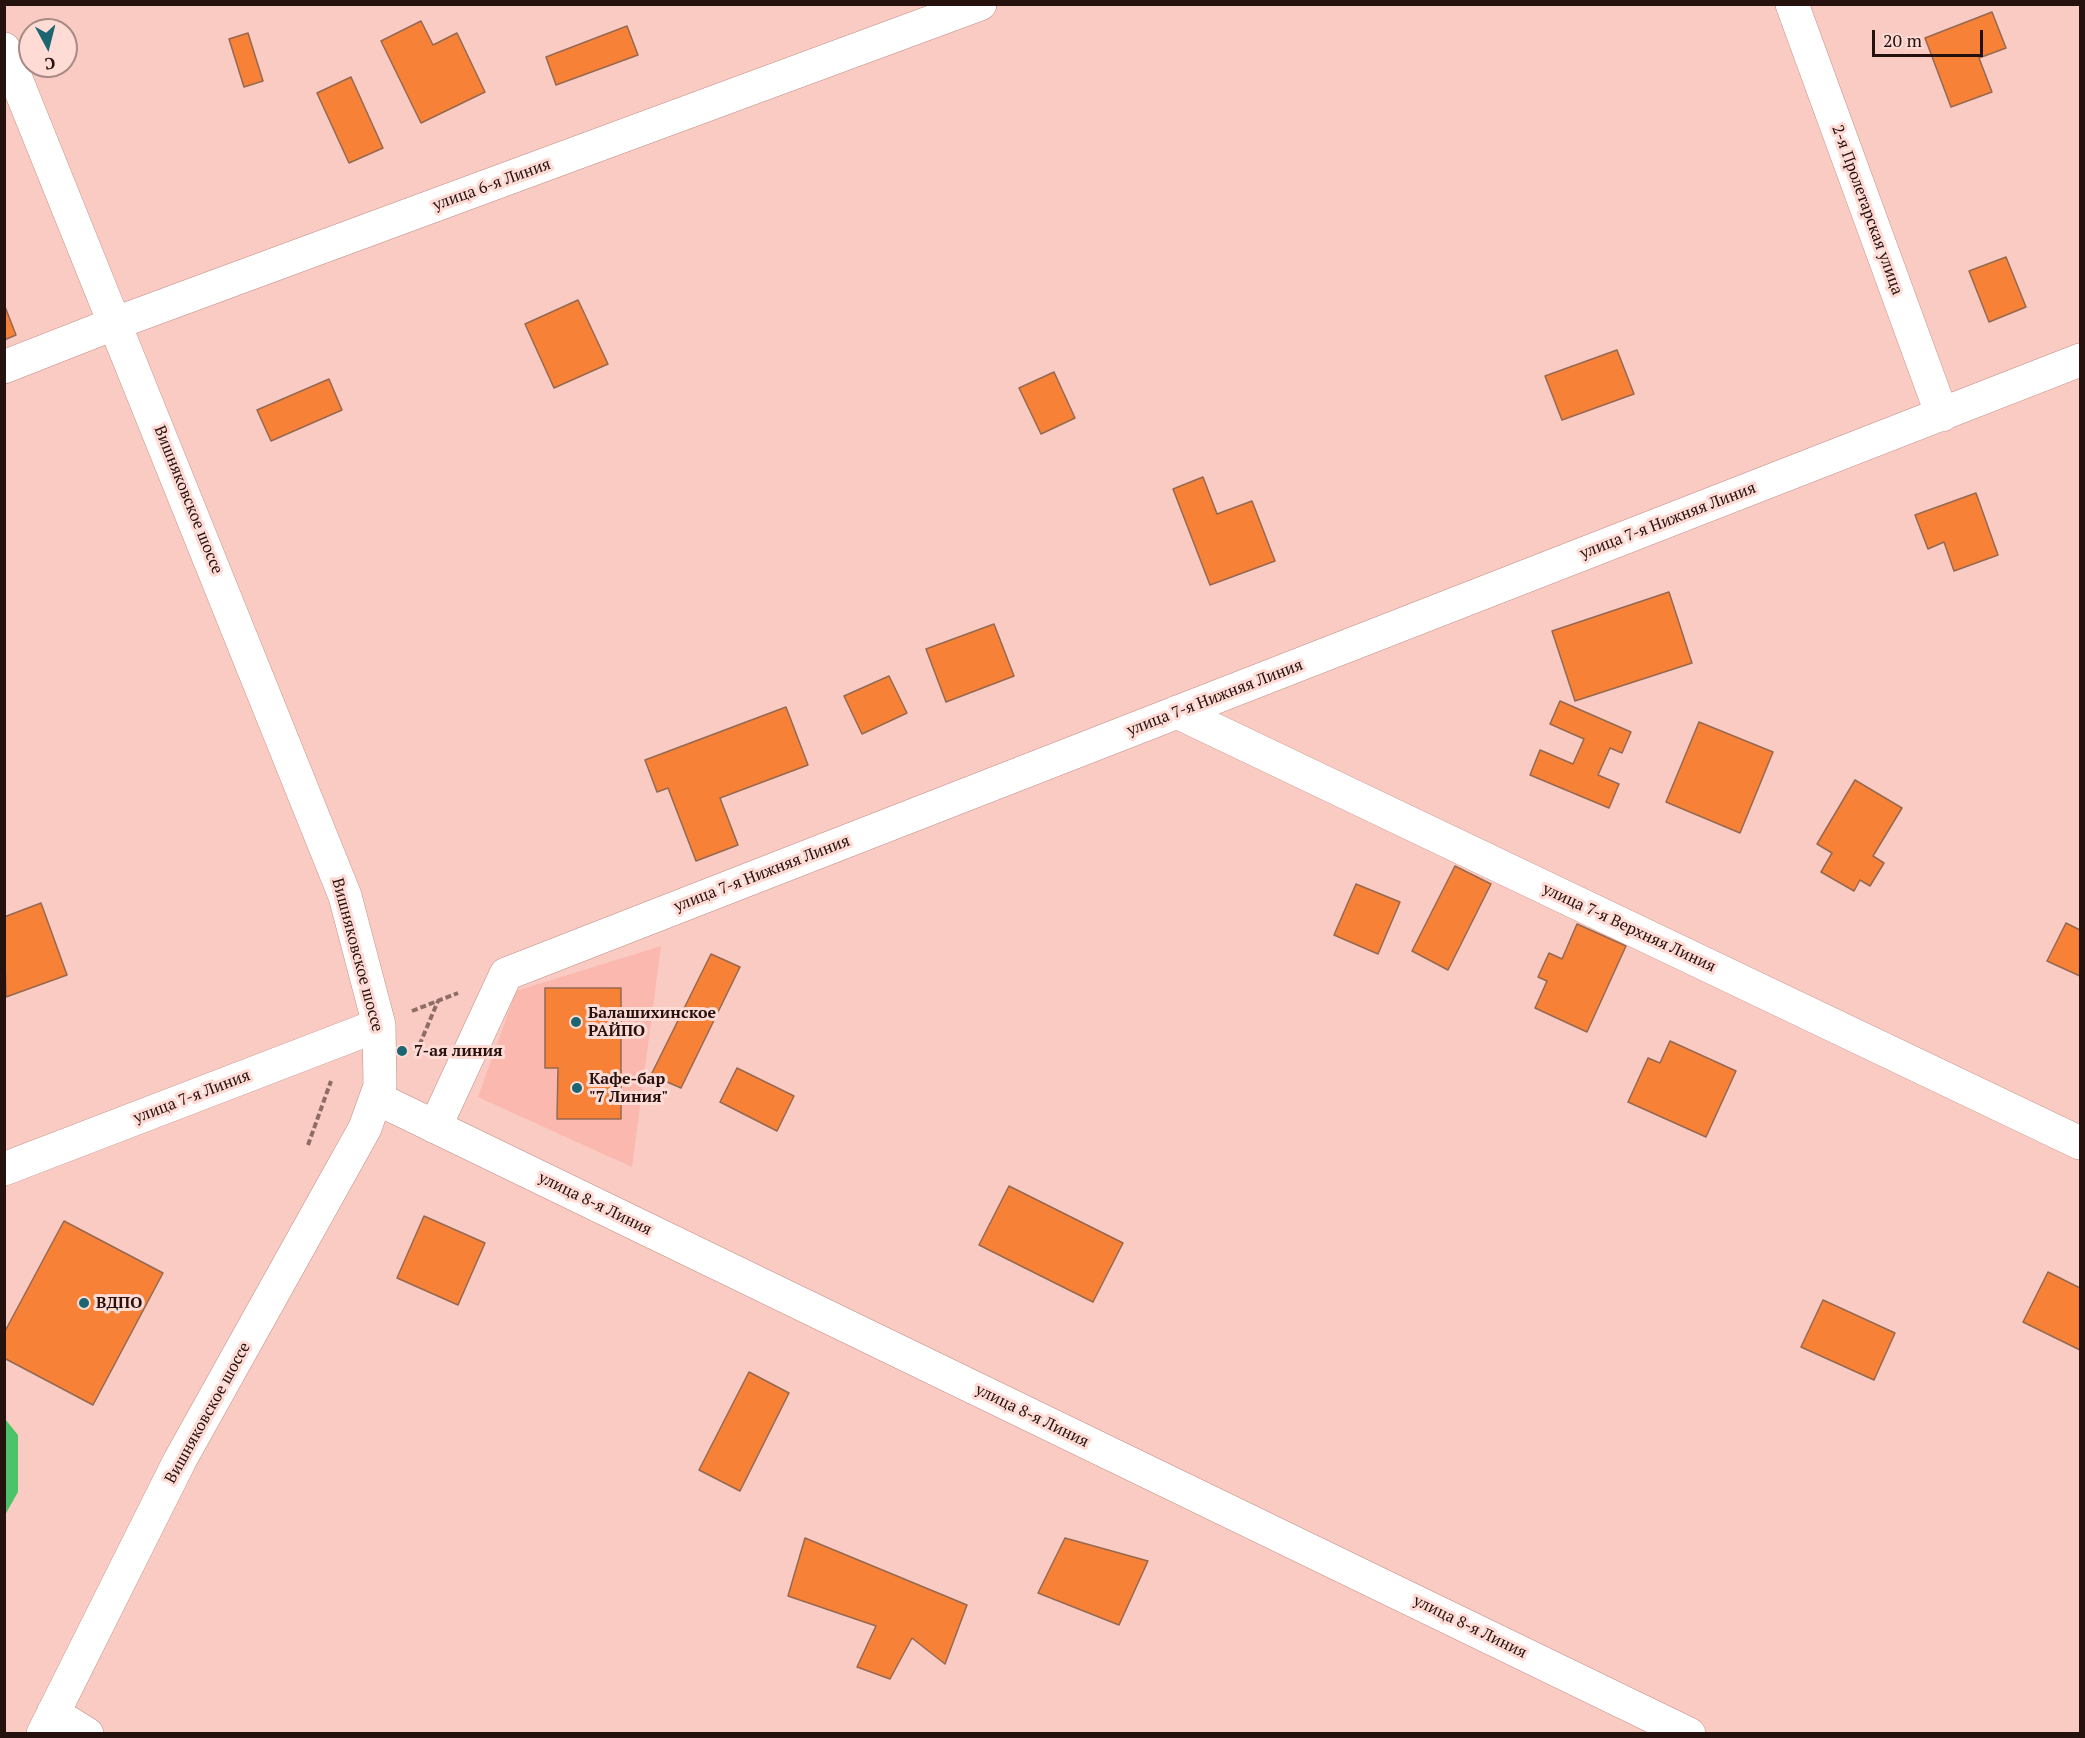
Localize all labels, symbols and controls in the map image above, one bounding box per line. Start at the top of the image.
north arrow [18,18,78,78]
scale bar [1875,18,1986,56]
text: 20 m [1883,28,1922,52]
text: С [43,52,56,75]
street label: 2-я Пролетарская улица [1827,123,1907,297]
street label: улица 6-я Линия [430,155,554,215]
street label: Вишняковское шоссе [149,423,227,577]
street label: улица 7-я Нижняя Линия [1577,479,1759,563]
street label: улица 7-я Нижняя Линия [1124,656,1306,740]
street label: улица 7-я Нижняя Линия [671,832,853,916]
street label: Вишняковское шоссе [327,876,387,1034]
street label: улица 7-я Верхняя Линия [1539,879,1719,977]
place label: Балашихинское РАЙПО [588,1003,716,1041]
marker: Балашихинское РАЙПО [569,1015,583,1029]
place label: 7-ая линия [414,1041,503,1061]
marker: 7-ая линия [395,1044,409,1058]
street label: улица 7-я Линия [131,1066,253,1128]
place label: Кафе-бар "7 Линия" [589,1069,668,1107]
marker: Кафе-бар "7 Линия" [570,1081,584,1095]
street label: улица 8-я Линия [535,1168,655,1240]
place label: ВДПО [96,1293,142,1313]
marker: ВДПО [77,1296,91,1310]
street label: Вишняковское шоссе [161,1339,255,1487]
street label: улица 8-я Линия [972,1380,1092,1452]
street label: улица 8-я Линия [1410,1591,1530,1663]

